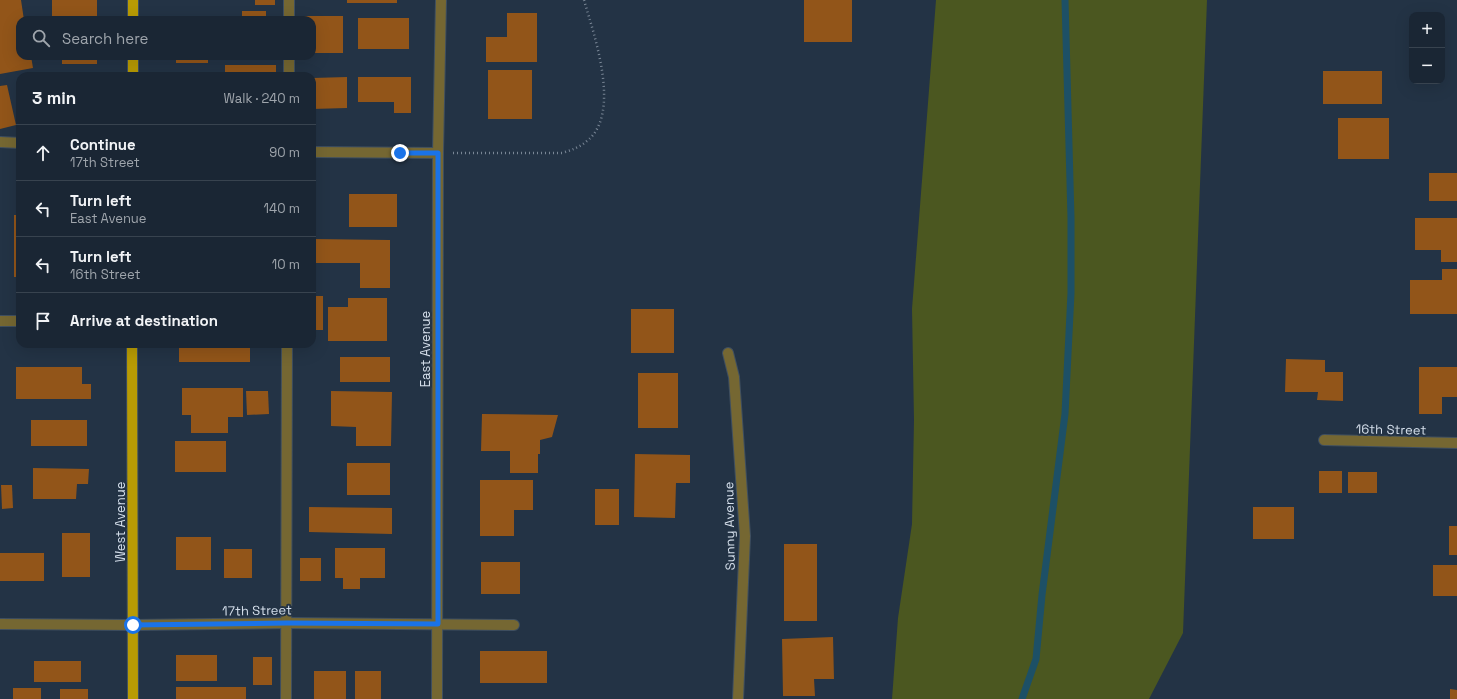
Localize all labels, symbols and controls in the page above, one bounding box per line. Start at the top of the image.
map controls [1409,12,1445,84]
button: + [1409,12,1445,48]
search box [16,16,316,60]
icon: search [30,27,52,49]
text: Search here [62,29,148,48]
button: − [1409,48,1445,84]
text: 3 min [32,87,76,109]
text: Walk · 240 m [224,90,300,107]
text: Continue [70,135,136,154]
icon: ahead [32,142,54,164]
text: 90 m [269,144,300,161]
route end [391,144,409,162]
text: 17th Street [70,154,140,171]
text: Turn left [70,191,132,210]
icon: left [32,198,54,220]
text: 140 m [264,200,300,217]
text: East Avenue [70,210,147,227]
text: Turn left [70,247,132,266]
icon: left [32,254,54,276]
text: 10 m [272,256,300,273]
text: 16th Street [70,266,140,283]
icon: arrive [32,310,54,332]
text: Arrive at destination [70,311,218,330]
street label: East Avenue [417,311,434,387]
street label: 16th Street [1356,420,1426,439]
street label: Sunny Avenue [720,481,739,571]
street label: West Avenue [112,482,129,562]
street label: 17th Street [222,601,292,620]
route start [124,616,142,634]

